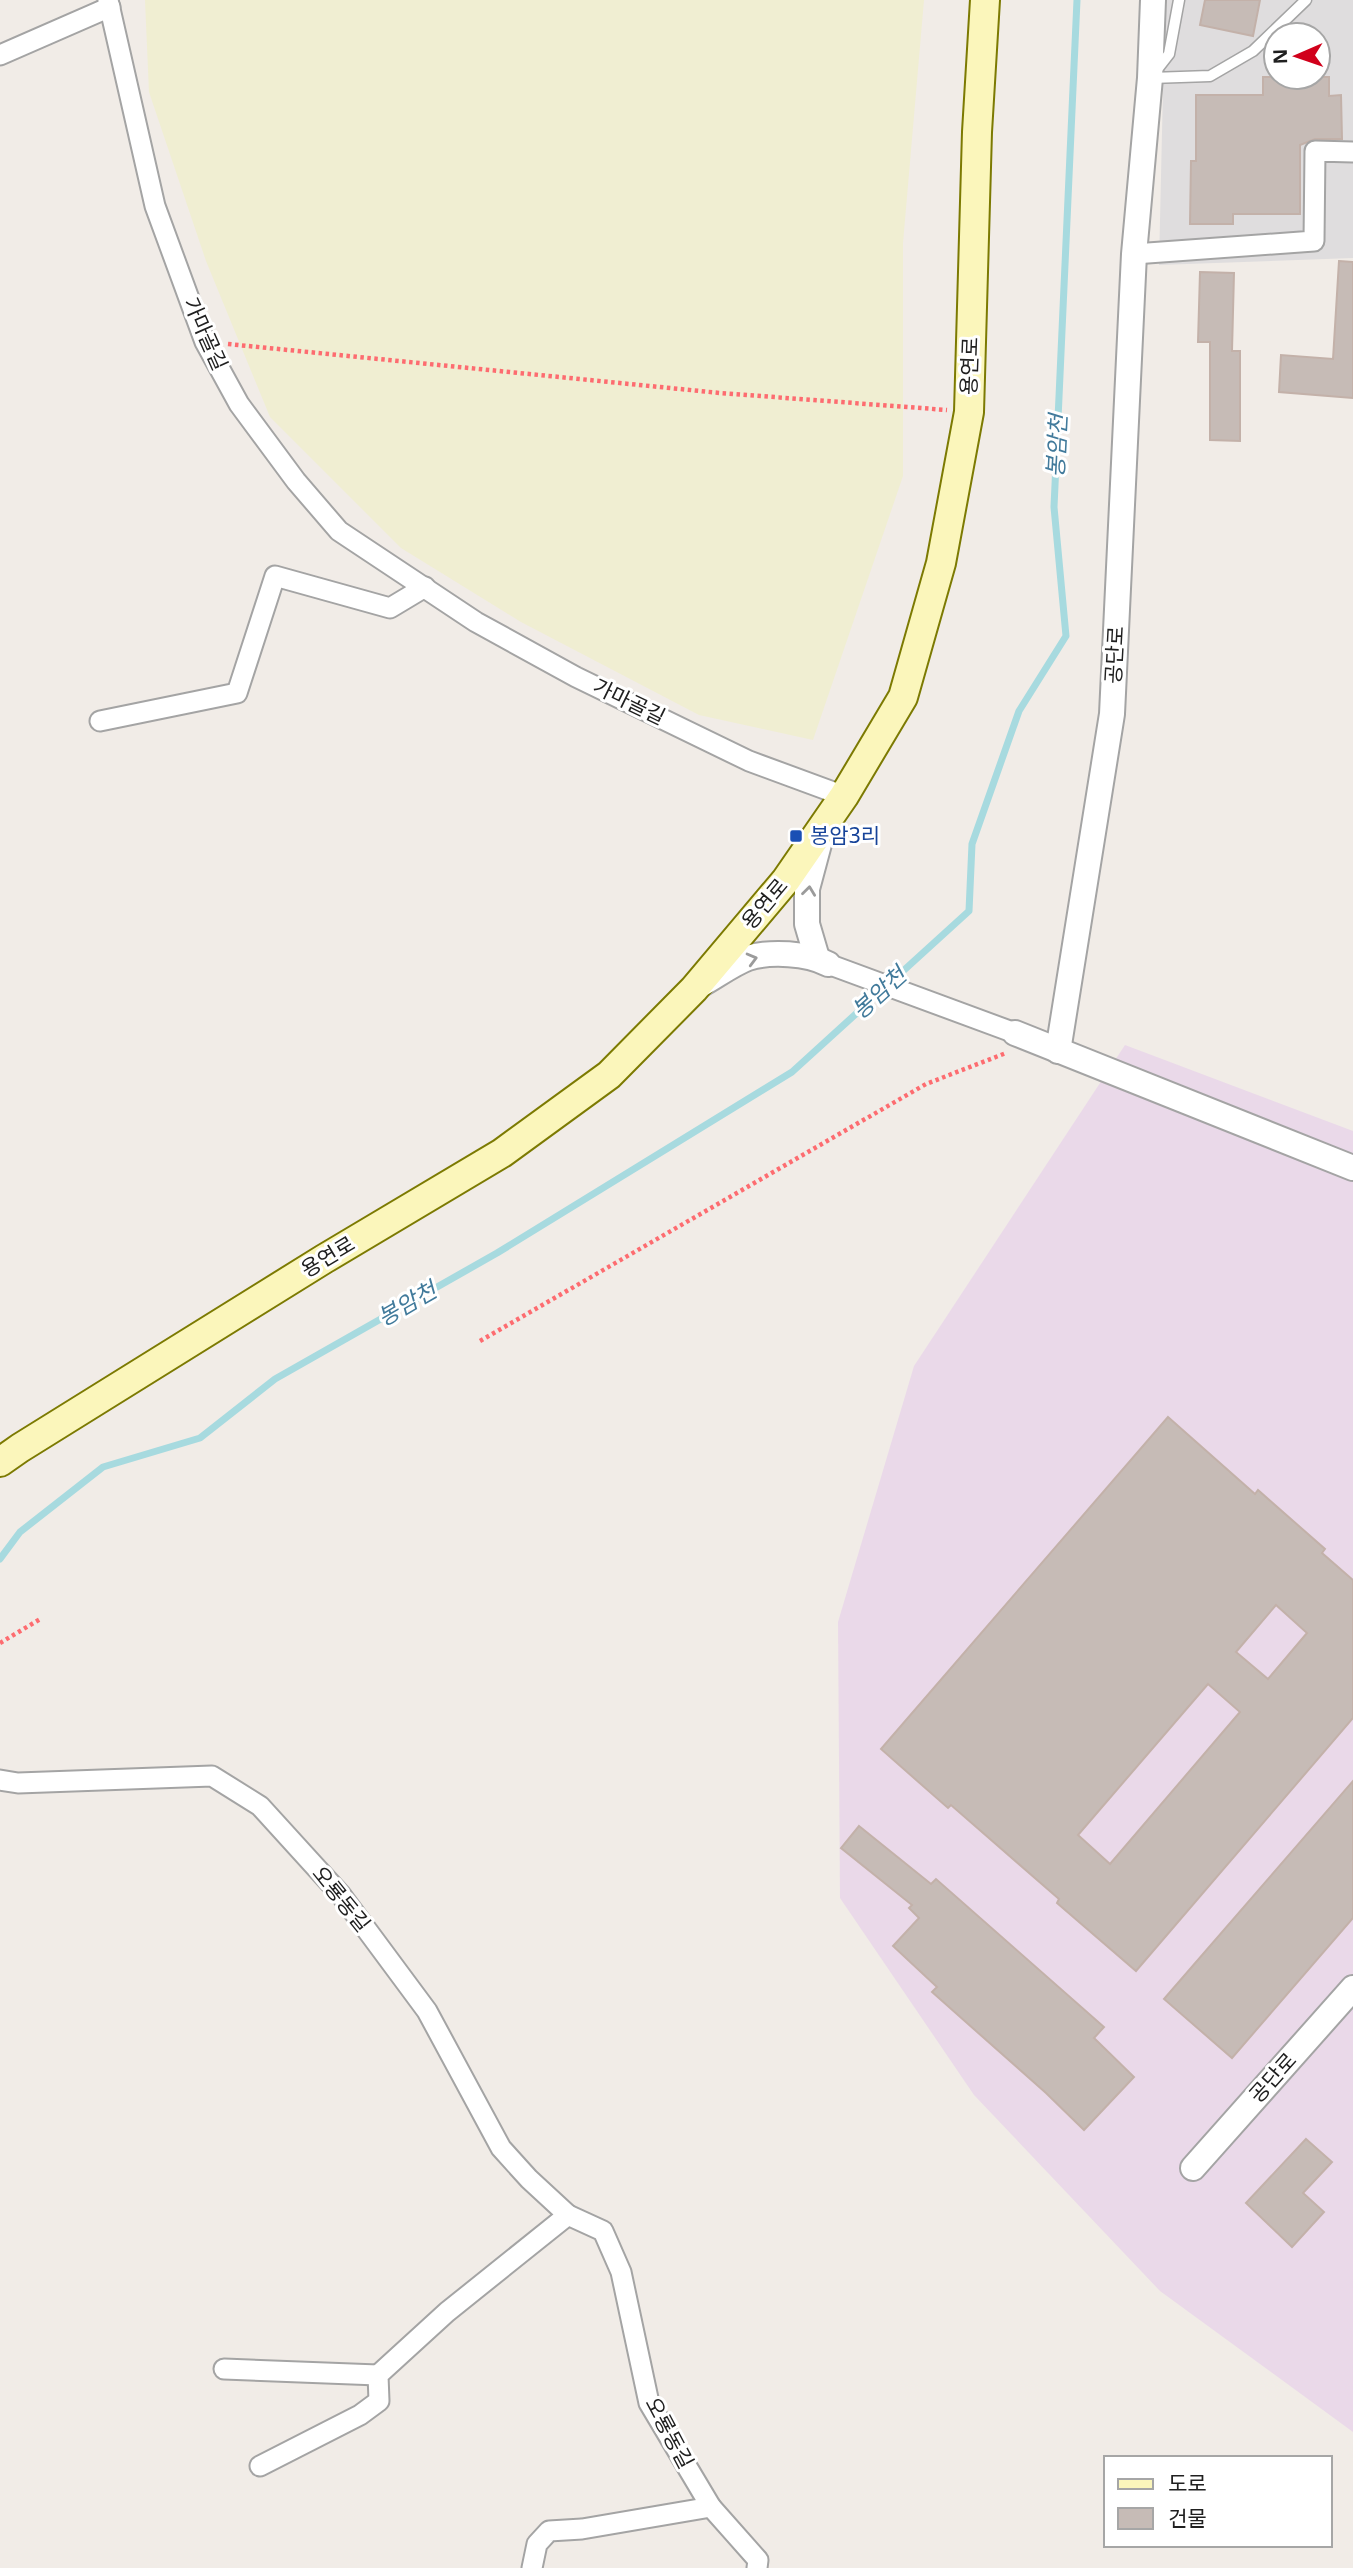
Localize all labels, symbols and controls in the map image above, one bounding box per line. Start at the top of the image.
north arrow [1262,21,1332,91]
text: N [1267,48,1293,65]
street label: 가마골길 [177,293,234,375]
street label: 용연로 [954,337,984,395]
water label: 봉암천 [1038,411,1074,478]
street label: 공단로 [1099,625,1129,685]
street label: 가마골길 [589,672,670,731]
place label: 봉암3리 [810,821,880,849]
marker: 봉암3리 [788,828,804,844]
street label: 용연로 [735,872,794,935]
one-way arrow [801,885,816,897]
one-way arrow [745,953,757,968]
water label: 봉암천 [844,957,915,1025]
street label: 용연로 [295,1229,360,1283]
water label: 봉암천 [371,1272,444,1333]
street label: 오룡동길 [307,1860,377,1937]
street label: 공단로 [1242,2046,1302,2108]
street label: 오룡동길 [639,2392,700,2473]
legend [1104,2456,1332,2547]
text: 도로 [1168,2469,1207,2497]
text: 건물 [1168,2504,1207,2532]

